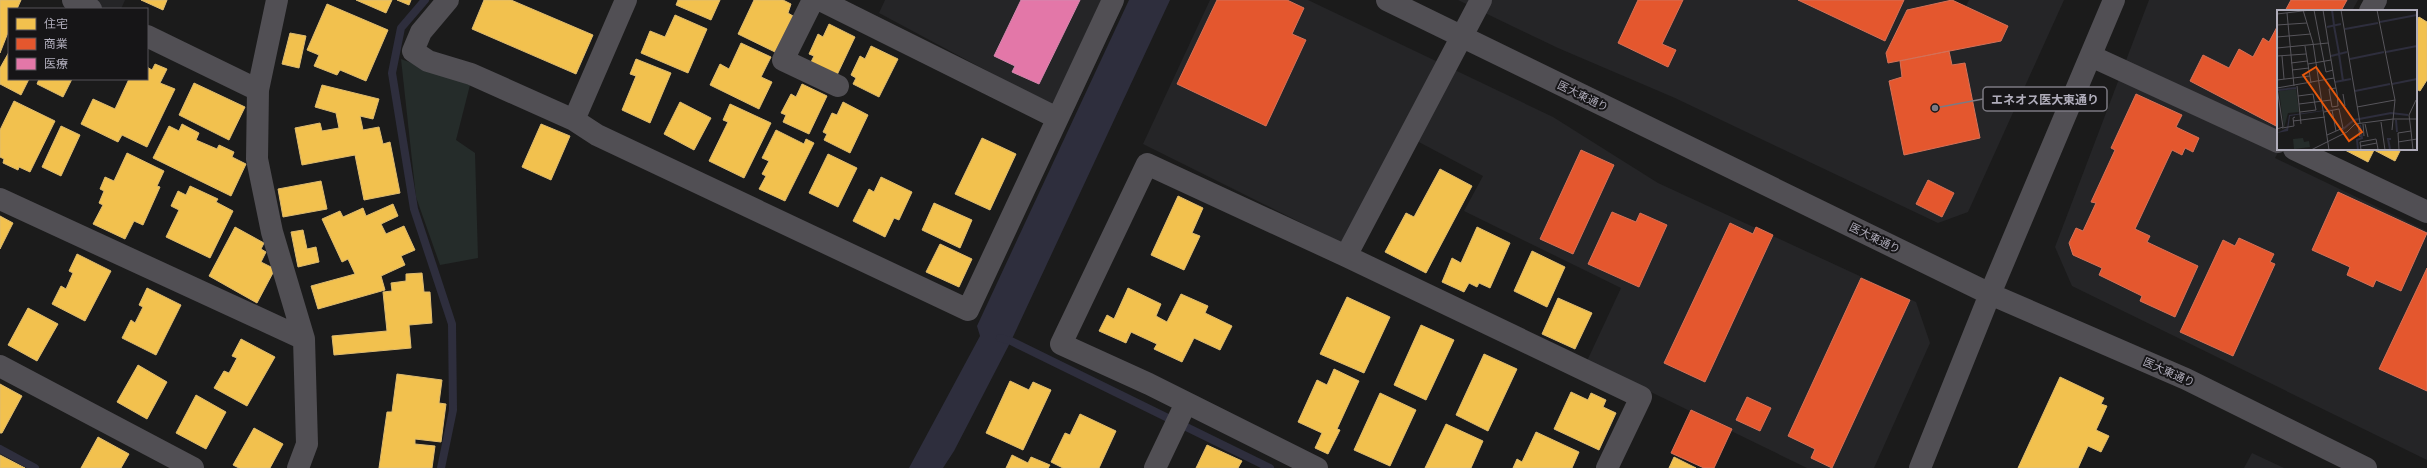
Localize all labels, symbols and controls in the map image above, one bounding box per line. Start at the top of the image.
legend [8,8,148,80]
inset map [2277,10,2417,150]
text: 住宅 [44,16,68,31]
text: 商業 [44,36,68,51]
text: 医療 [44,56,68,71]
street label: 医大東通り [1555,78,1611,114]
callout: エネオス医大東通り [1983,87,2107,111]
text: エネオス医大東通り [1991,92,2099,107]
street label: 医大東通り [1847,220,1903,256]
street label: 医大東通り [2141,354,2197,390]

